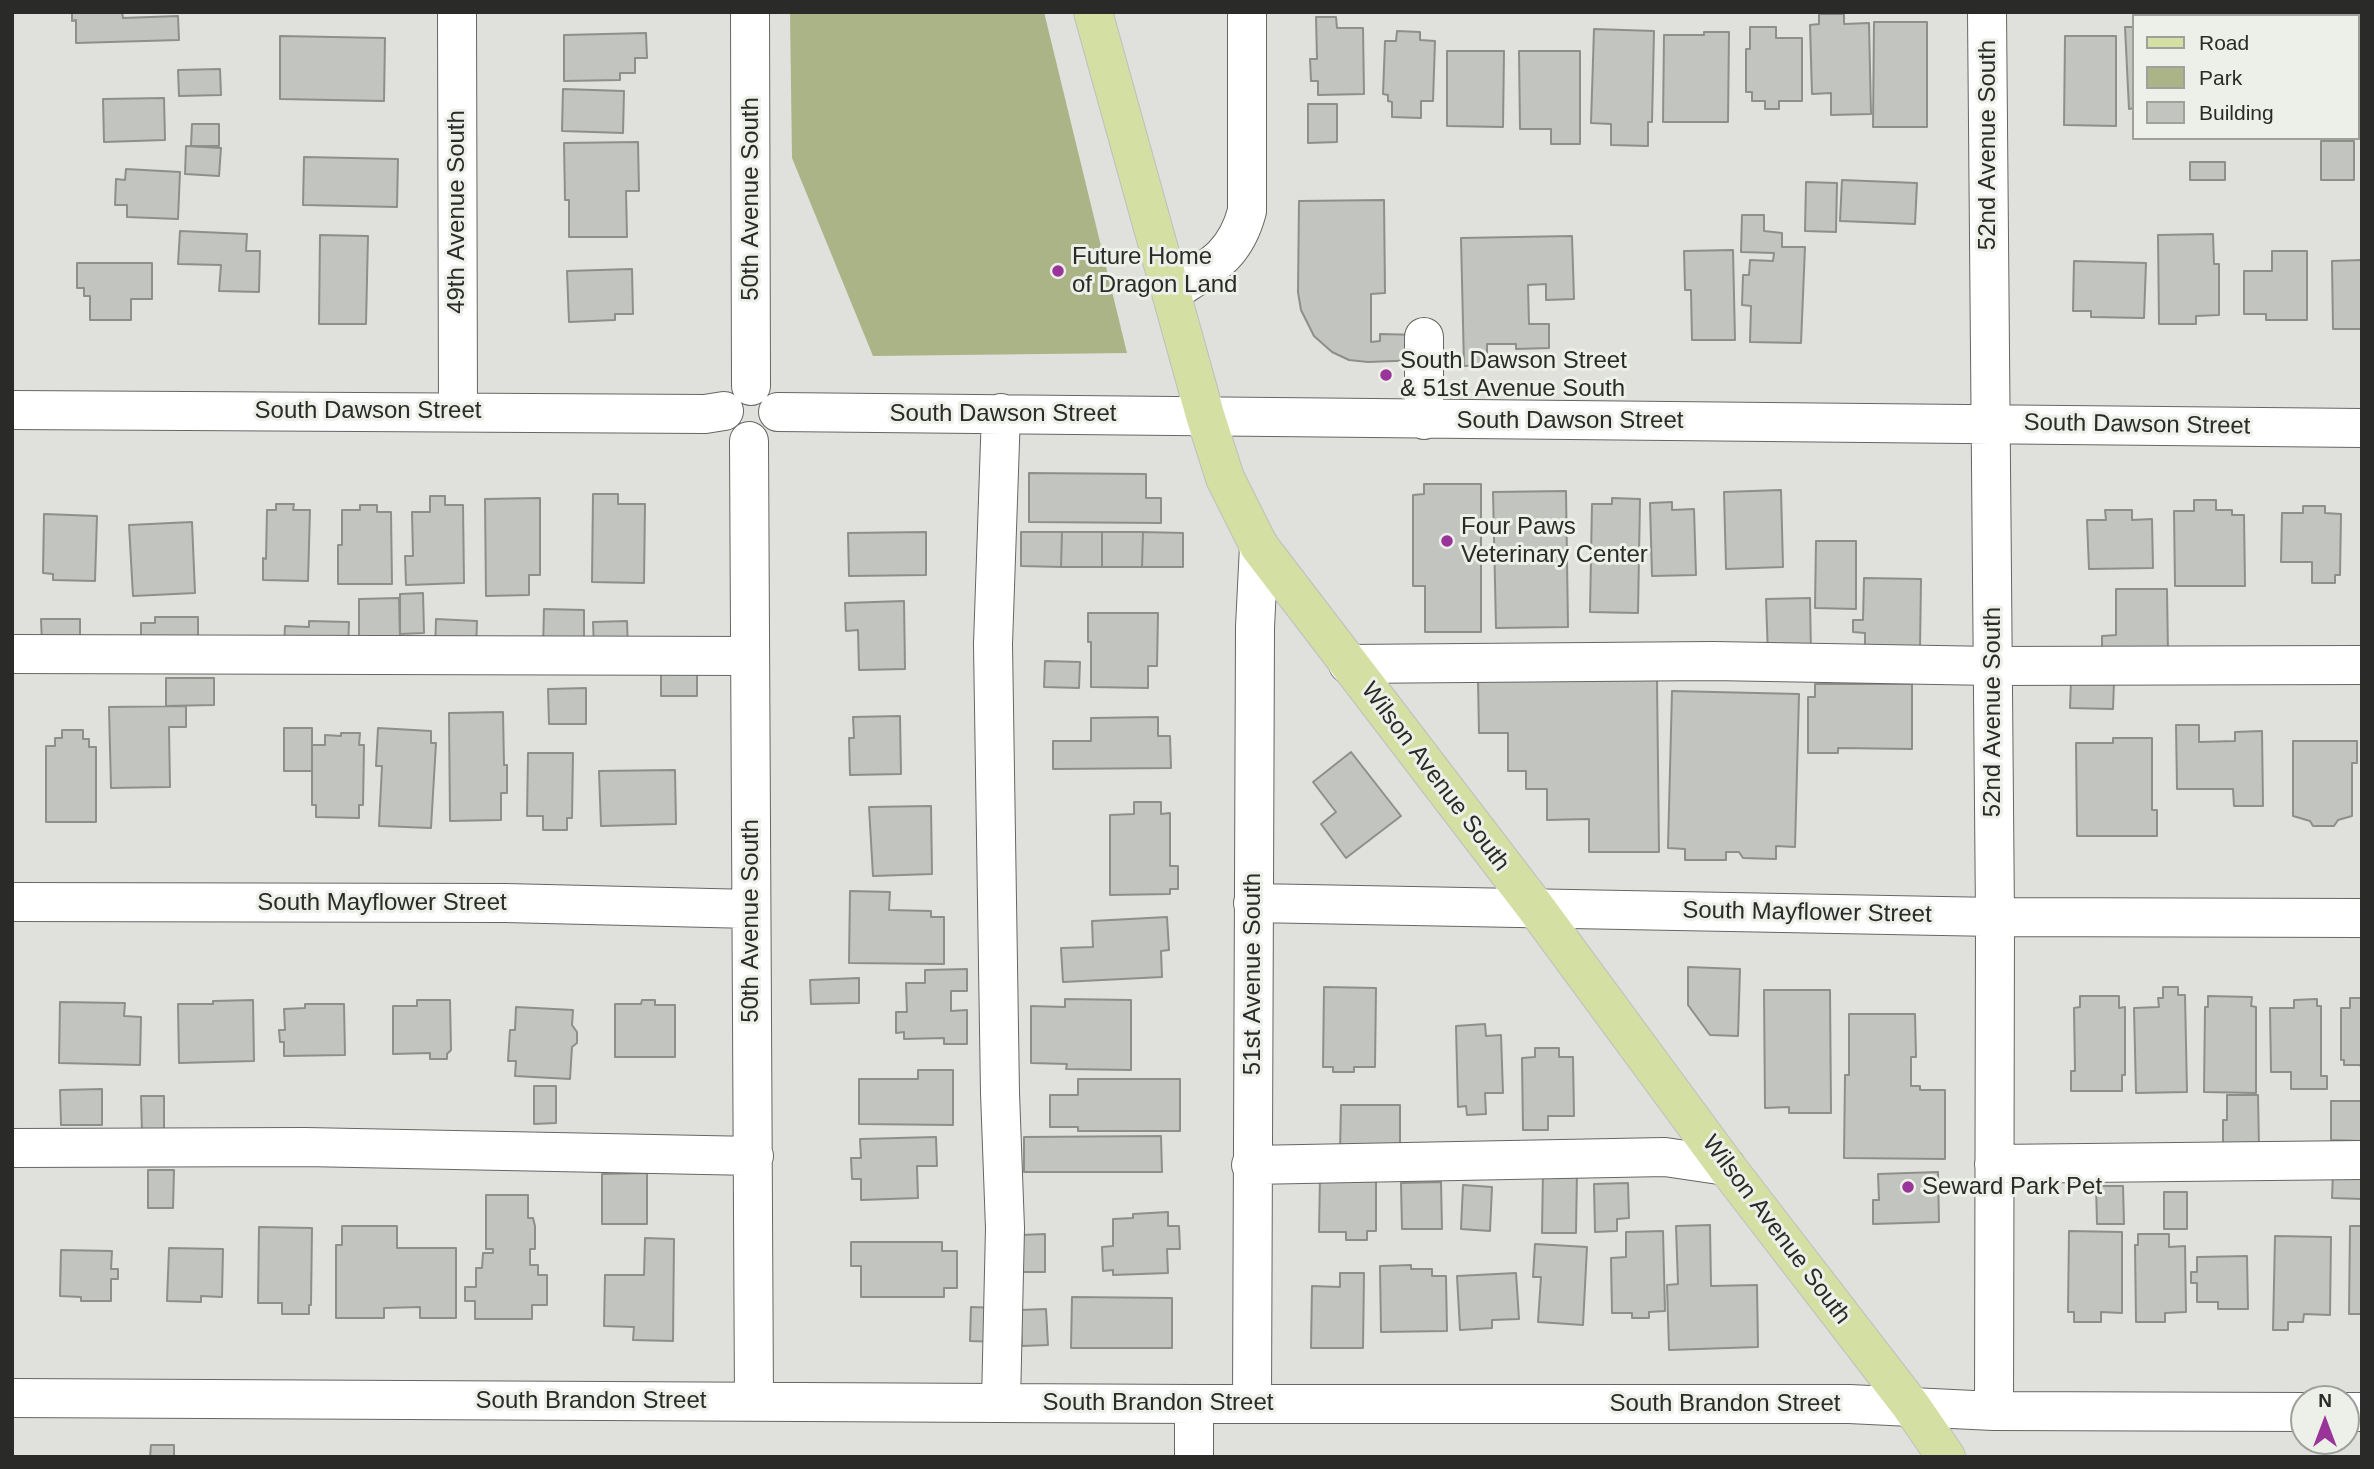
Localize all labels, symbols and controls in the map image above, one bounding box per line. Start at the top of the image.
legend [2132,14,2360,140]
text: Road [2199,31,2249,54]
street label: 52nd Avenue South [1974,40,2002,250]
text: Park [2199,66,2242,89]
street label: 50th Avenue South [737,97,765,301]
text: Building [2199,101,2274,124]
street label: 49th Avenue South [443,110,471,314]
place label: Future Home of Dragon Land [1072,243,1237,299]
marker: Future Home of Dragon Land [1050,263,1066,279]
place label: South Dawson Street & 51st Avenue South [1400,347,1627,403]
marker: South Dawson Street & 51st Avenue South [1378,367,1394,383]
street label: South Dawson Street [255,397,481,425]
street label: South Dawson Street [890,400,1116,428]
street label: South Dawson Street [1457,407,1683,435]
street label: South Dawson Street [2023,409,2251,441]
place label: Four Paws Veterinary Center [1461,513,1648,569]
marker: Four Paws Veterinary Center [1439,533,1455,549]
street label: 52nd Avenue South [1979,607,2007,817]
street label: Wilson Avenue South [1355,677,1515,877]
street label: 50th Avenue South [737,819,765,1023]
street label: 51st Avenue South [1239,873,1267,1075]
street label: South Mayflower Street [257,889,507,917]
street label: South Mayflower Street [1682,896,1932,930]
street label: Wilson Avenue South [1696,1130,1856,1330]
place label: Seward Park Pet [1922,1173,2102,1201]
marker: Seward Park Pet [1900,1179,1916,1195]
north arrow [2290,1385,2360,1455]
street label: South Brandon Street [476,1387,706,1415]
street label: South Brandon Street [1043,1389,1273,1417]
street label: South Brandon Street [1610,1390,1840,1418]
text: N [2318,1390,2332,1411]

